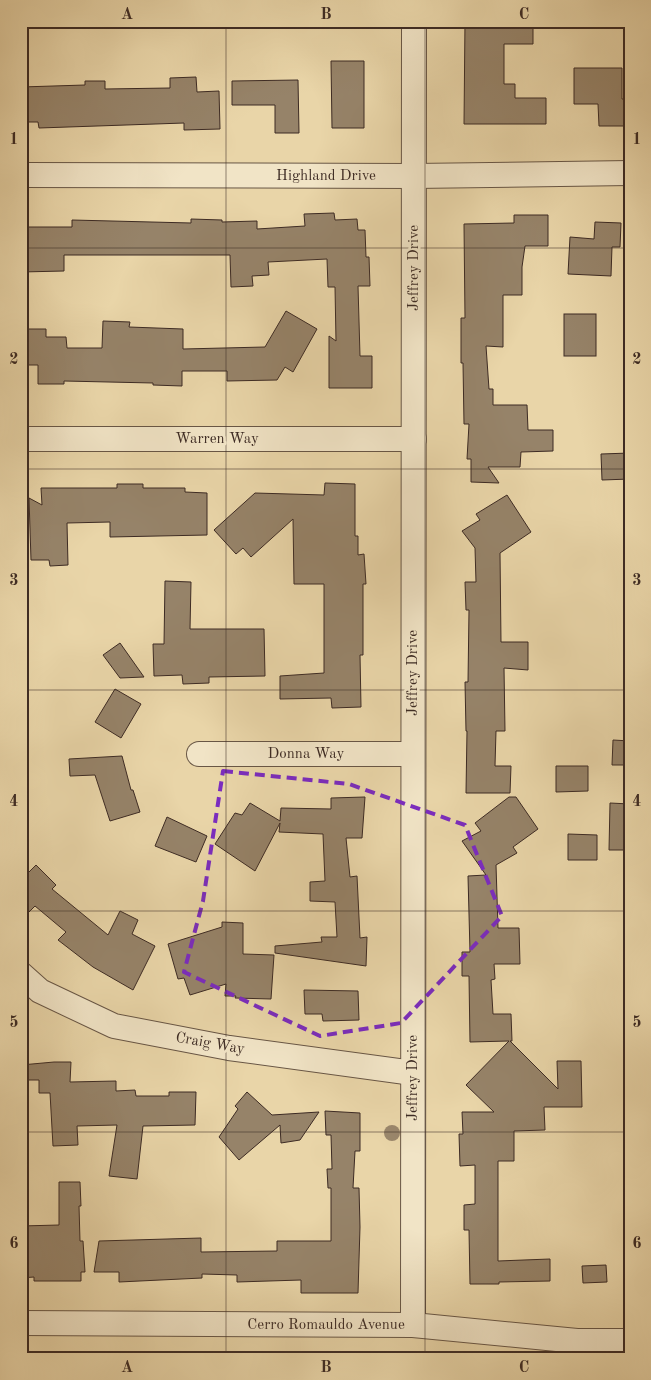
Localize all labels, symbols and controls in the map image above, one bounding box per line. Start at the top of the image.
text: A [121,7,133,23]
text: B [320,7,332,23]
text: C [519,7,529,23]
text: 1 [9,132,19,148]
text: 1 [632,132,642,148]
street label: Highland Drive [276,169,376,184]
street label: Jeffrey Drive [407,225,422,311]
text: 2 [9,352,19,368]
text: 2 [632,352,642,368]
street label: Warren Way [175,432,259,447]
text: 3 [9,573,19,589]
text: 3 [632,573,642,589]
street label: Jeffrey Drive [406,630,421,716]
street label: Donna Way [268,747,344,762]
text: 4 [9,794,19,810]
text: 4 [632,794,642,810]
text: 5 [9,1015,19,1031]
text: 5 [632,1015,642,1031]
street label: Craig Way [174,1031,246,1057]
street label: Jeffrey Drive [406,1035,421,1121]
text: 6 [9,1236,19,1252]
text: 6 [632,1236,642,1252]
street label: Cerro Romauldo Avenue [247,1318,405,1333]
text: A [121,1360,133,1376]
text: B [320,1360,332,1376]
text: C [519,1360,529,1376]

